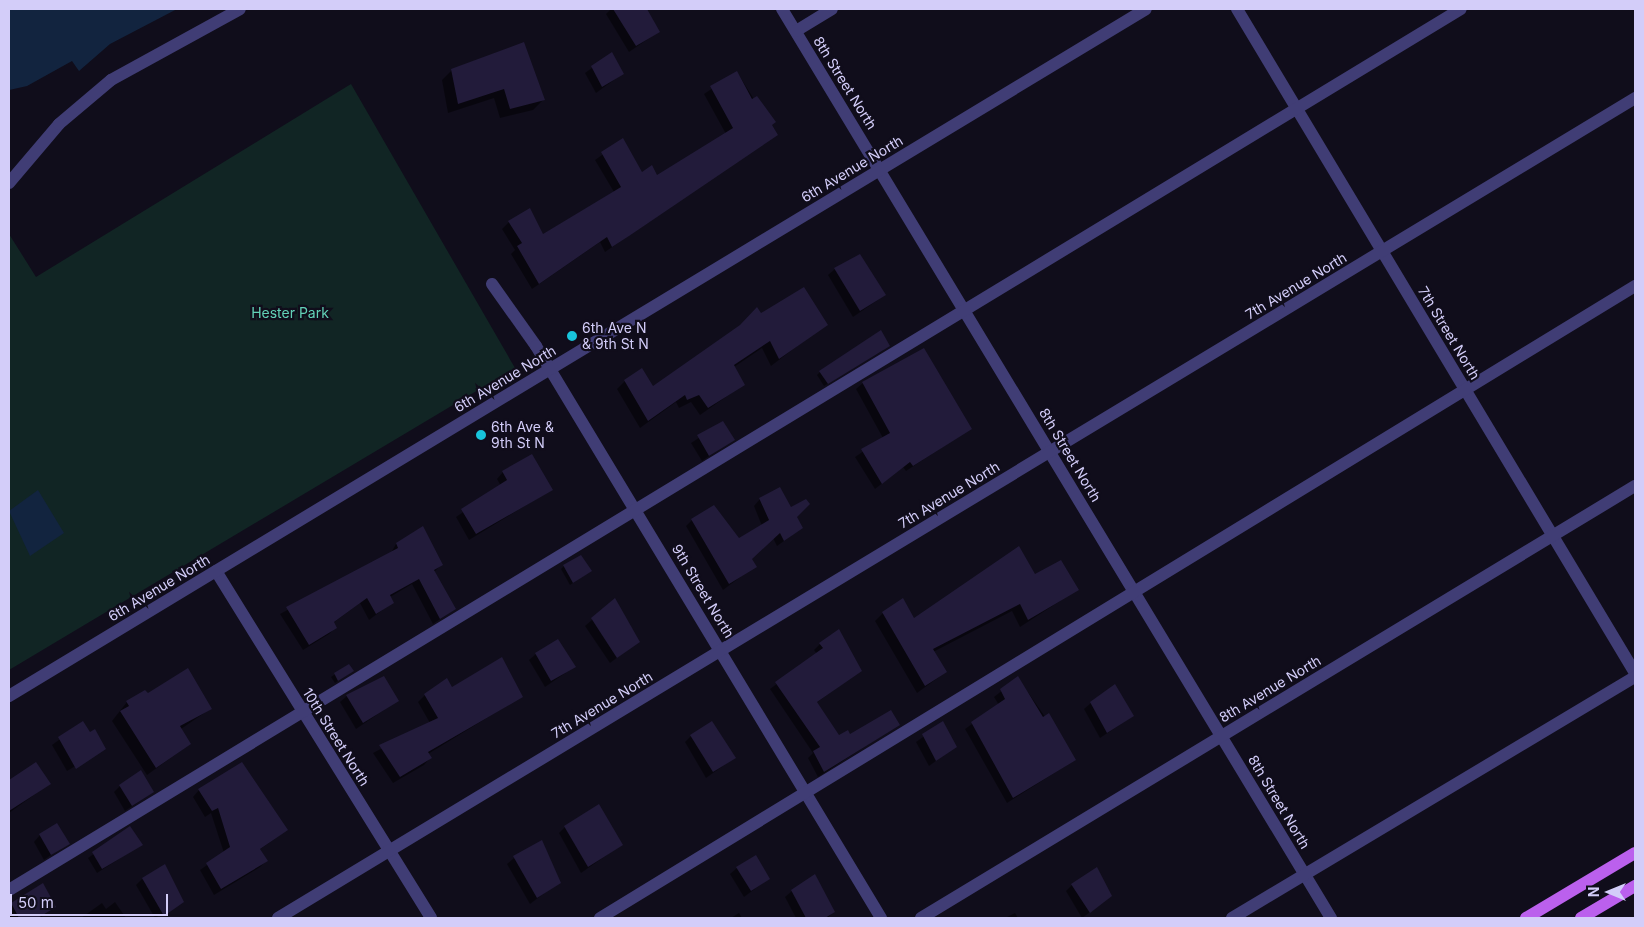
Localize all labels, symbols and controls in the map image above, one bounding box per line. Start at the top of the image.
street label: 8th Street North [810,34,880,132]
street label: 6th Avenue North [798,132,906,206]
street label: 7th Avenue North [1242,249,1350,323]
street label: 7th Street North [1415,283,1483,383]
park label: Hester Park [251,305,329,321]
place label: 6th Ave N & 9th St N [582,320,649,352]
marker: 6th Ave N & 9th St N [566,330,578,342]
street label: 6th Avenue North [451,342,559,416]
street label: 8th Street North [1035,405,1105,505]
place label: 6th Ave & 9th St N [491,419,554,452]
marker: 6th Ave & 9th St N [475,429,487,441]
street label: 7th Avenue North [895,458,1003,532]
street label: 9th Street North [668,541,738,641]
street label: 6th Avenue North [105,551,213,625]
street label: 8th Avenue North [1216,652,1324,726]
street label: 7th Avenue North [548,668,656,742]
street label: 10th Street North [299,685,373,789]
street label: 8th Street North [1244,752,1314,852]
north arrow [1584,867,1634,917]
scale bar [12,884,170,916]
text: N [1585,887,1602,897]
text: 50 m [18,893,54,912]

